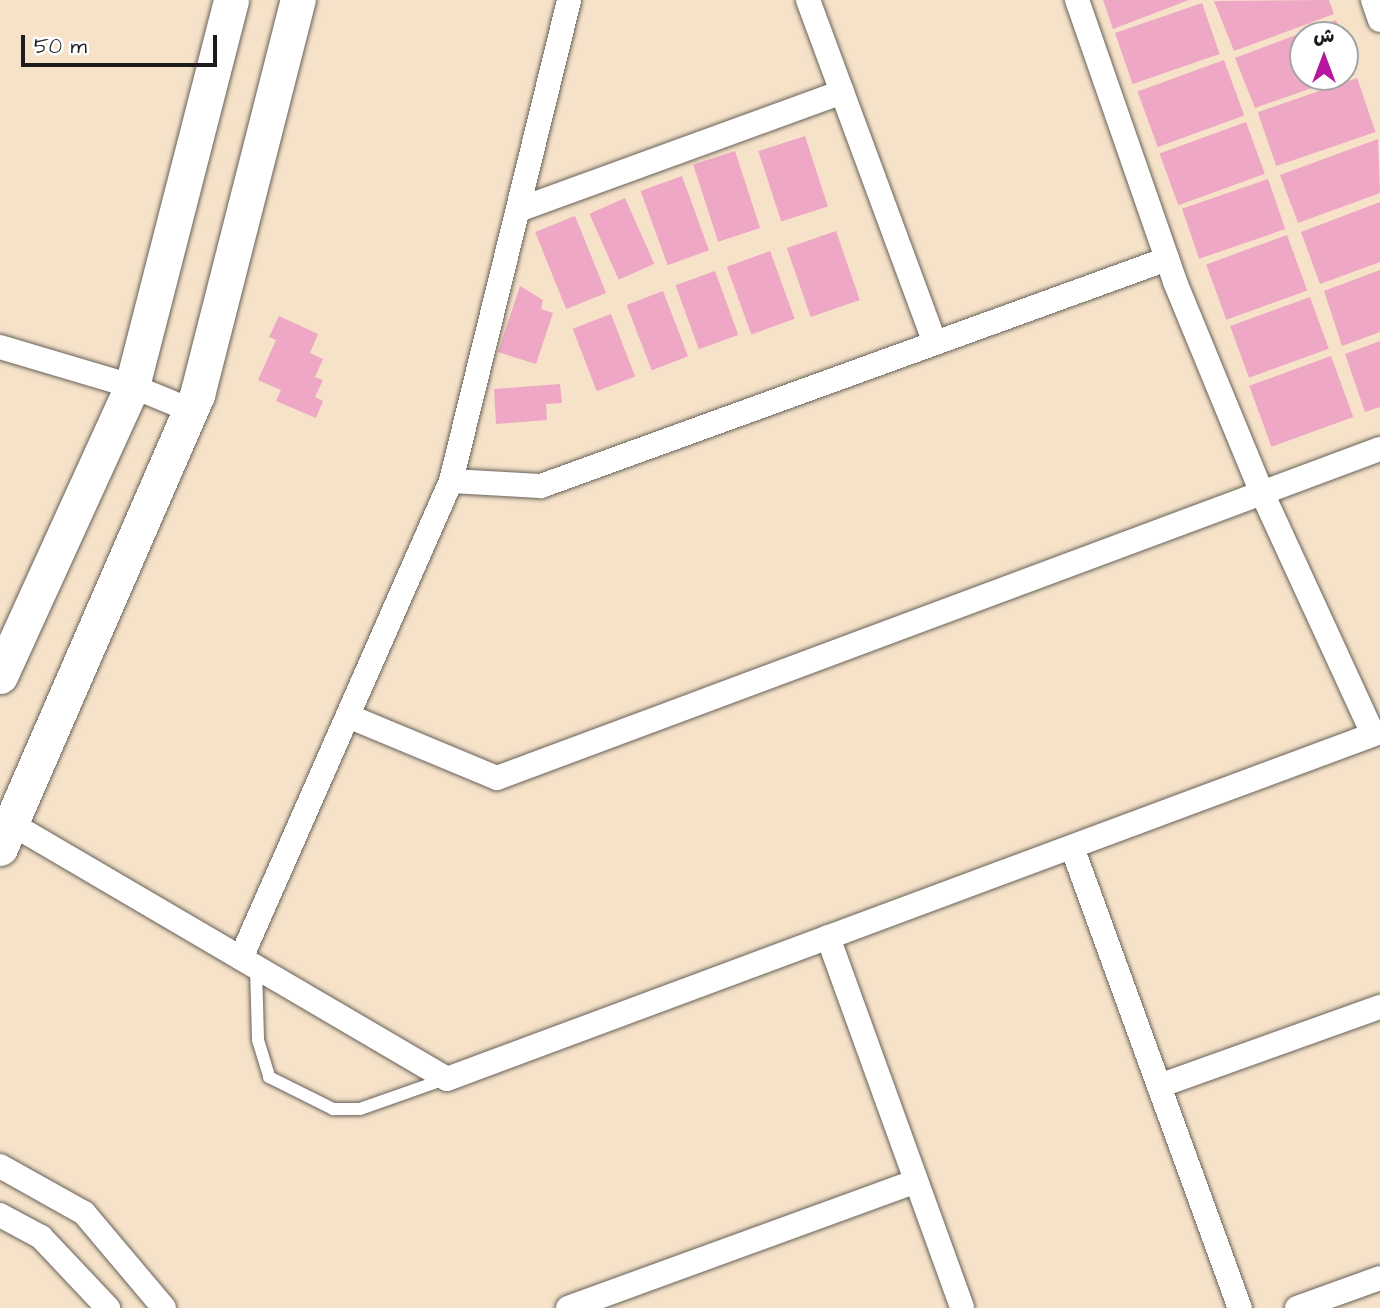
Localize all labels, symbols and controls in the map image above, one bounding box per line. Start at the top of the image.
scale bar [24,21,220,65]
north arrow [1289,21,1359,91]
text: ش [1314,23,1334,50]
text: 50 m [34,32,87,61]

